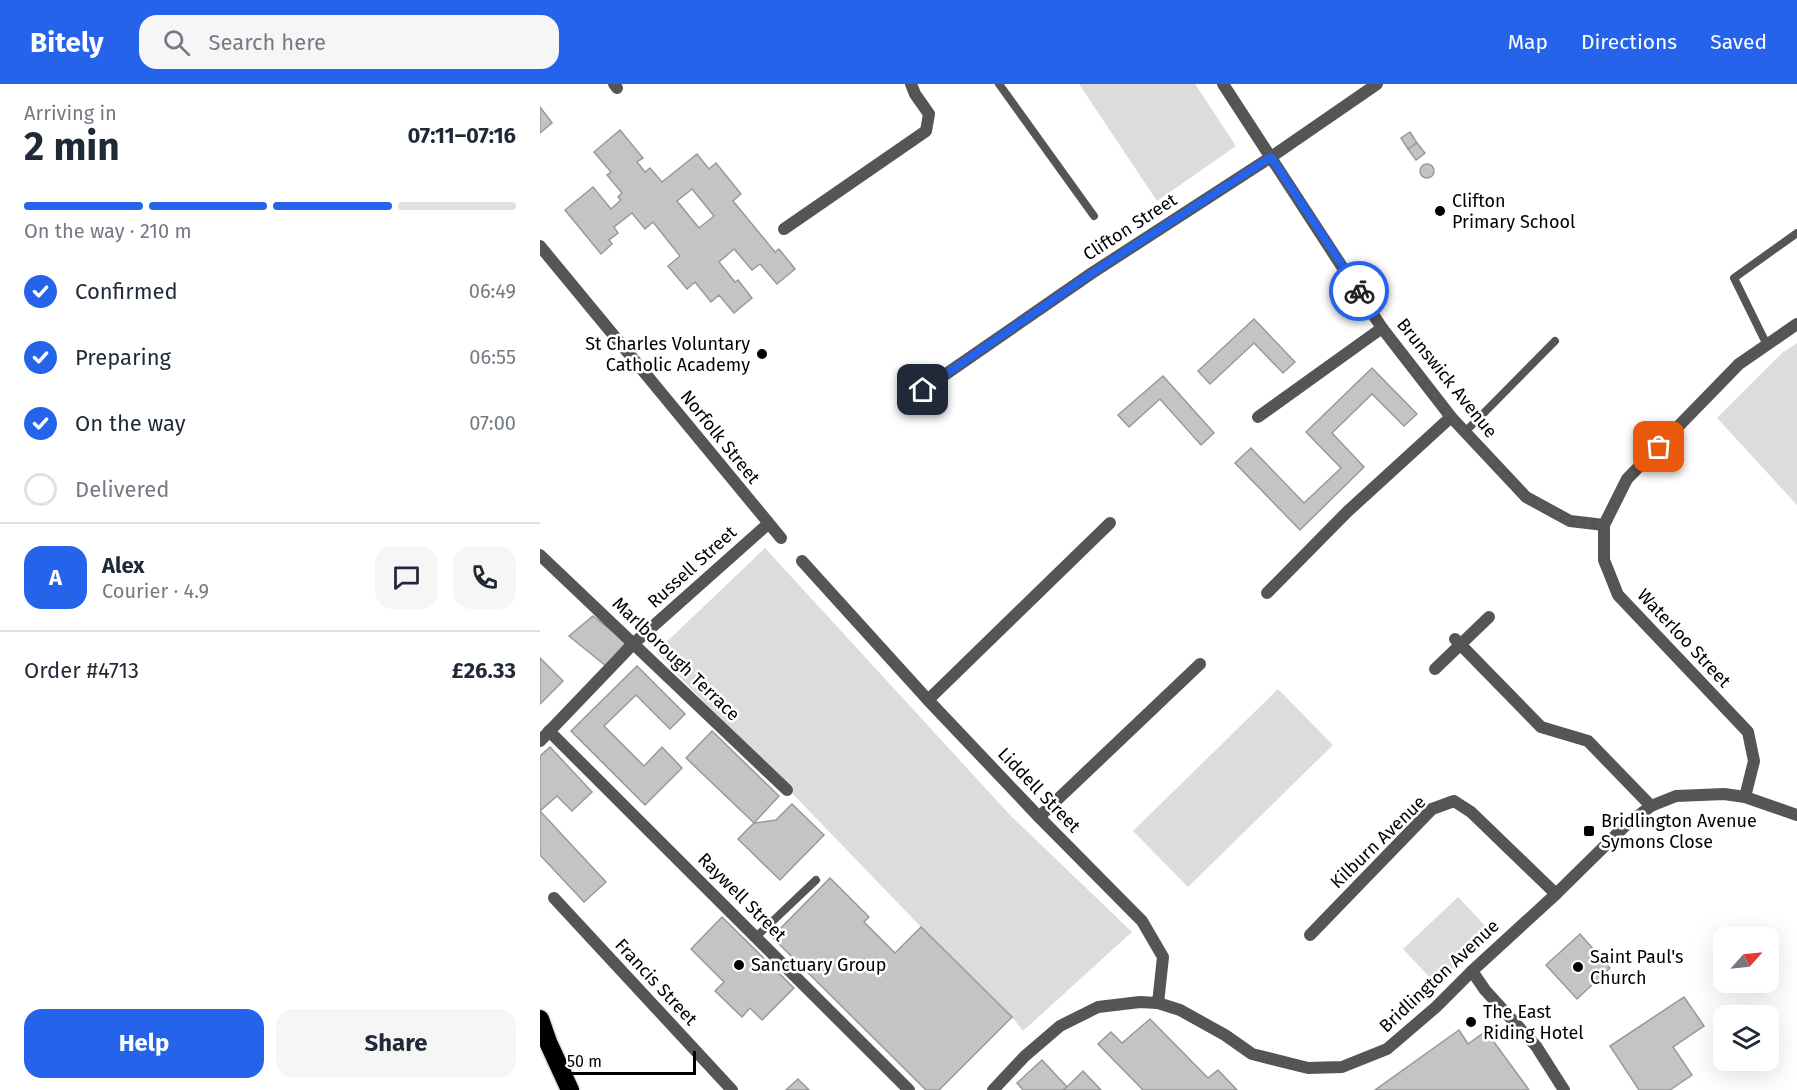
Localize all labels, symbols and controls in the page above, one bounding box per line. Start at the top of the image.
search box [139,15,559,69]
text: Bitely [30,26,103,59]
icon: search [160,26,193,59]
text: Search here [208,29,326,56]
text: Map [1508,29,1548,55]
text: Directions [1581,29,1677,55]
text: Saved [1710,29,1767,55]
text: Arriving in [24,101,117,125]
text: 07:11–07:16 [407,122,516,149]
text: 2 min [24,124,120,170]
street label: Clifton Street [1079,188,1181,265]
place label: Clifton Primary School [1452,190,1575,233]
marker: Clifton Primary School [1433,204,1447,218]
text: On the way · 210 m [24,219,192,243]
courier [1329,261,1389,321]
icon: check [24,275,57,308]
icon: bike [1343,275,1376,308]
text: Confirmed [75,278,178,305]
text: 06:49 [469,279,516,303]
street label: Brunswick Avenue [1392,314,1502,442]
place label: St Charles Voluntary Catholic Academy [585,333,750,376]
icon: check [24,341,57,374]
text: Preparing [75,344,171,371]
text: 06:55 [469,345,516,369]
marker: St Charles Voluntary Catholic Academy [755,347,769,361]
pin [897,364,948,415]
icon: home [906,373,939,406]
street label: Norfolk Street [676,386,765,489]
icon: check [24,407,57,440]
text: On the way [75,410,186,437]
text: 07:00 [469,411,516,435]
pin [1633,421,1684,472]
icon: bag [1642,430,1675,463]
text: Delivered [75,476,170,503]
street label: Russell Street [643,521,741,613]
button: chat [375,546,438,609]
button: phone [453,546,516,609]
text: Alex [102,552,145,579]
text: A [49,564,62,591]
text: Courier · 4.9 [102,579,209,603]
street label: Waterloo Street [1633,584,1736,692]
street label: Marlborough Terrace [608,593,744,725]
text: Order #4713 [24,657,139,684]
text: £26.33 [452,657,516,684]
street label: Liddell Street [993,743,1085,837]
street label: Kilburn Avenue [1326,791,1430,893]
place label: Bridlington Avenue Symons Close [1601,810,1757,853]
marker: Bridlington Avenue Symons Close [1582,824,1596,838]
street label: Raywell Street [693,848,791,946]
street label: Bridlington Avenue [1375,915,1503,1037]
north arrow [1713,927,1779,993]
map controls [1713,927,1779,1071]
street label: Francis Street [610,934,702,1030]
place label: Saint Paul's Church [1590,946,1683,989]
place label: Sanctuary Group [751,954,887,976]
marker: Sanctuary Group [732,958,746,972]
marker: Saint Paul's Church [1571,960,1585,974]
place label: The East Riding Hotel [1483,1001,1584,1044]
button: layers [1713,1005,1779,1071]
button: Help [24,1009,264,1078]
button: Share [276,1009,516,1078]
marker: The East Riding Hotel [1464,1015,1478,1029]
scale bar [558,1048,696,1076]
text: 50 m [567,1052,602,1071]

